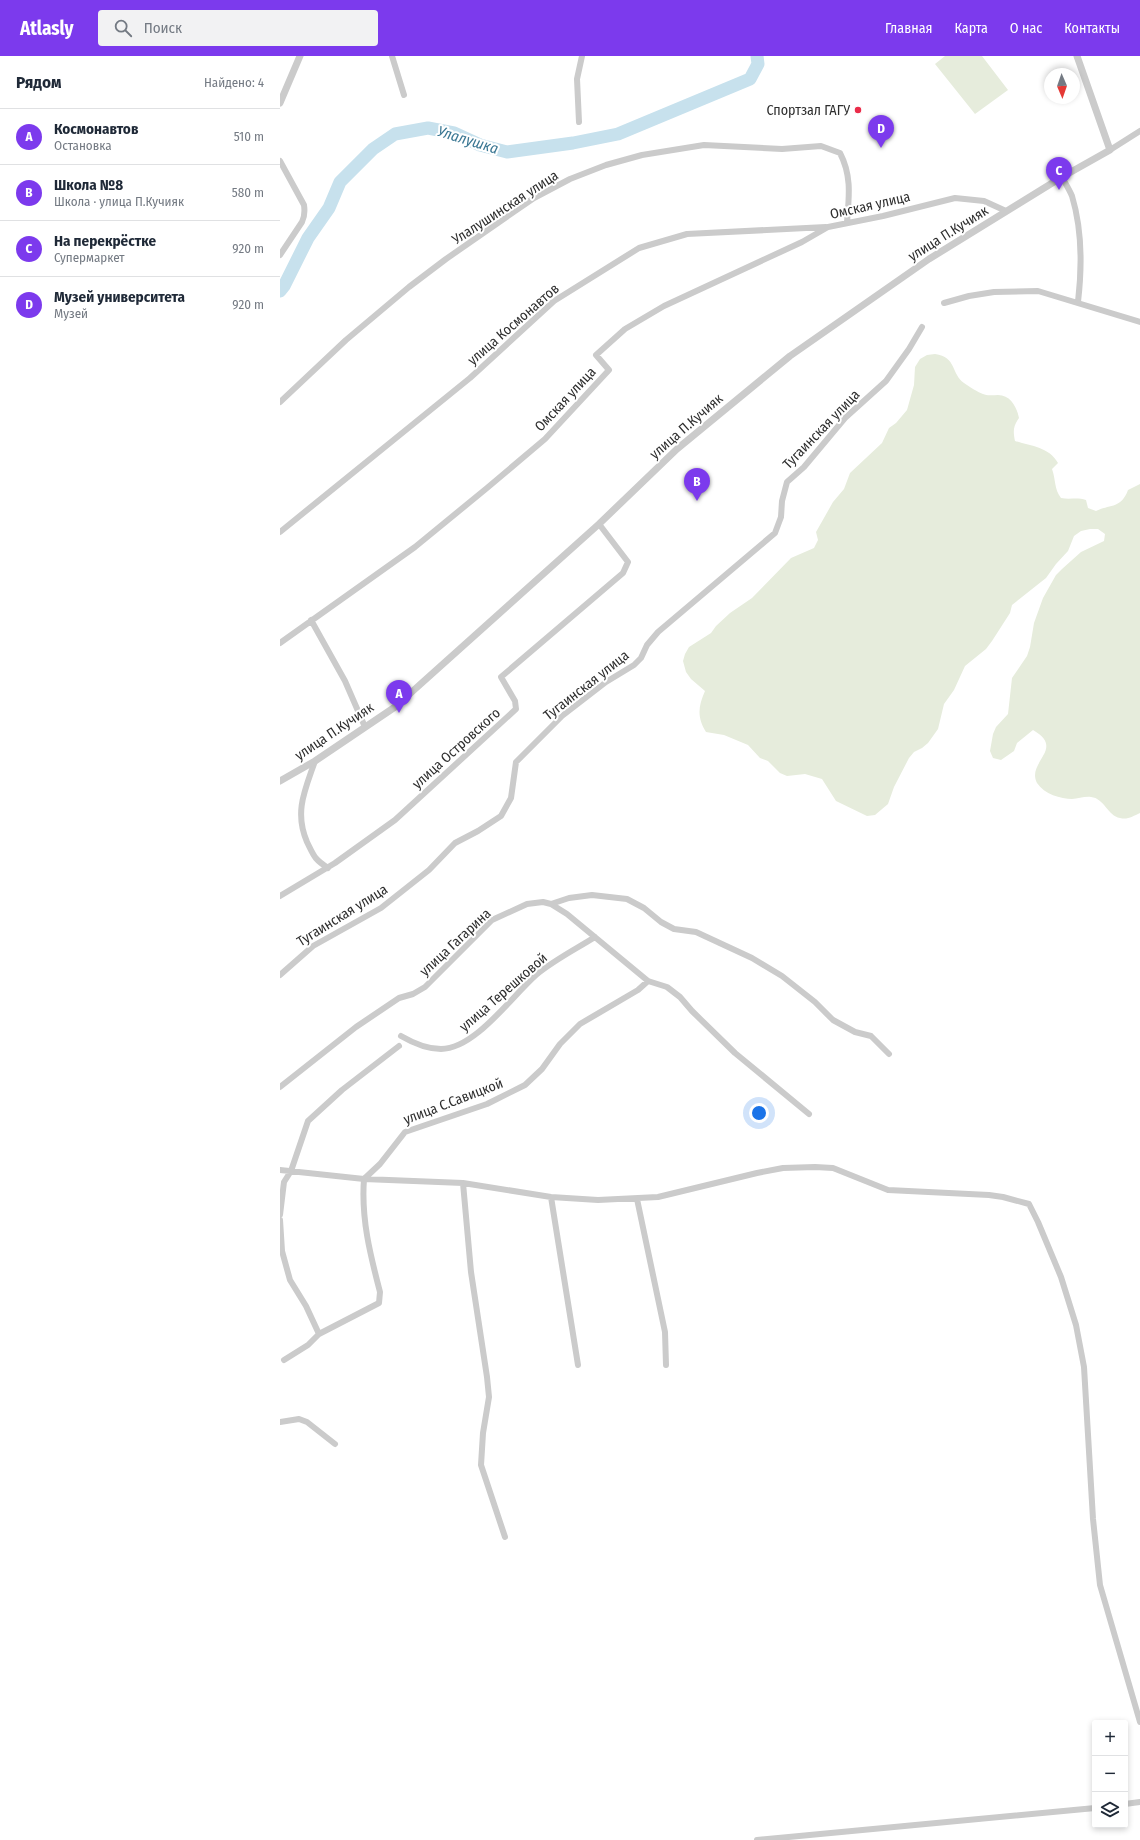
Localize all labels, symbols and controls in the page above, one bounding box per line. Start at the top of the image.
search box [98,10,378,46]
text: Atlasly [20,17,74,40]
icon: search [112,17,134,39]
text: Поиск [144,19,182,37]
text: Главная [885,20,932,37]
text: Карта [954,20,988,37]
text: О нас [1010,20,1042,37]
text: Контакты [1064,20,1120,37]
north arrow [1044,68,1080,104]
text: Рядом [16,72,61,93]
text: Найдено: 4 [204,75,264,90]
place label: Спортзал ГАГУ [766,102,850,119]
marker: Спортзал ГАГУ [853,105,863,115]
pin: D [868,115,894,148]
text: Космонавтов [54,120,138,138]
water label: Улалушка [435,122,501,158]
text: A [25,129,33,144]
text: 510 m [234,129,264,144]
text: Остановка [54,138,112,153]
pin: C [1046,157,1072,190]
street label: Улалушинская улица [448,167,562,249]
text: Школа №8 [54,176,123,194]
text: B [25,185,33,200]
text: 580 m [232,185,264,200]
street label: Омская улица [828,188,912,223]
text: Школа · улица П.Кучияк [54,194,184,209]
street label: улица П.Кучияк [905,202,992,265]
text: На перекрёстке [54,232,156,250]
text: C [26,241,32,256]
text: 920 m [232,241,264,256]
text: Супермаркет [54,250,125,265]
street label: улица Космонавтов [464,280,563,369]
text: Музей университета [54,288,185,306]
text: D [25,297,33,312]
text: 920 m [232,297,264,312]
text: Музей [54,306,88,321]
street label: Омская улица [531,364,600,435]
street label: Тугаинская улица [779,386,863,472]
street label: улица П.Кучияк [646,390,727,463]
pin: B [684,468,710,501]
street label: Тугаинская улица [540,647,632,724]
pin: A [386,680,412,713]
street label: улица П.Кучияк [292,699,377,764]
street label: улица Островского [409,704,504,792]
street label: Тугаинская улица [294,881,391,950]
street label: улица Гагарина [416,905,495,980]
street label: улица Терешковой [456,950,551,1035]
street label: улица С.Савицкой [401,1075,505,1128]
your location [749,1103,769,1123]
map controls [1092,1720,1128,1828]
button: + [1092,1720,1128,1756]
button: − [1092,1756,1128,1792]
button: layers [1092,1792,1128,1828]

